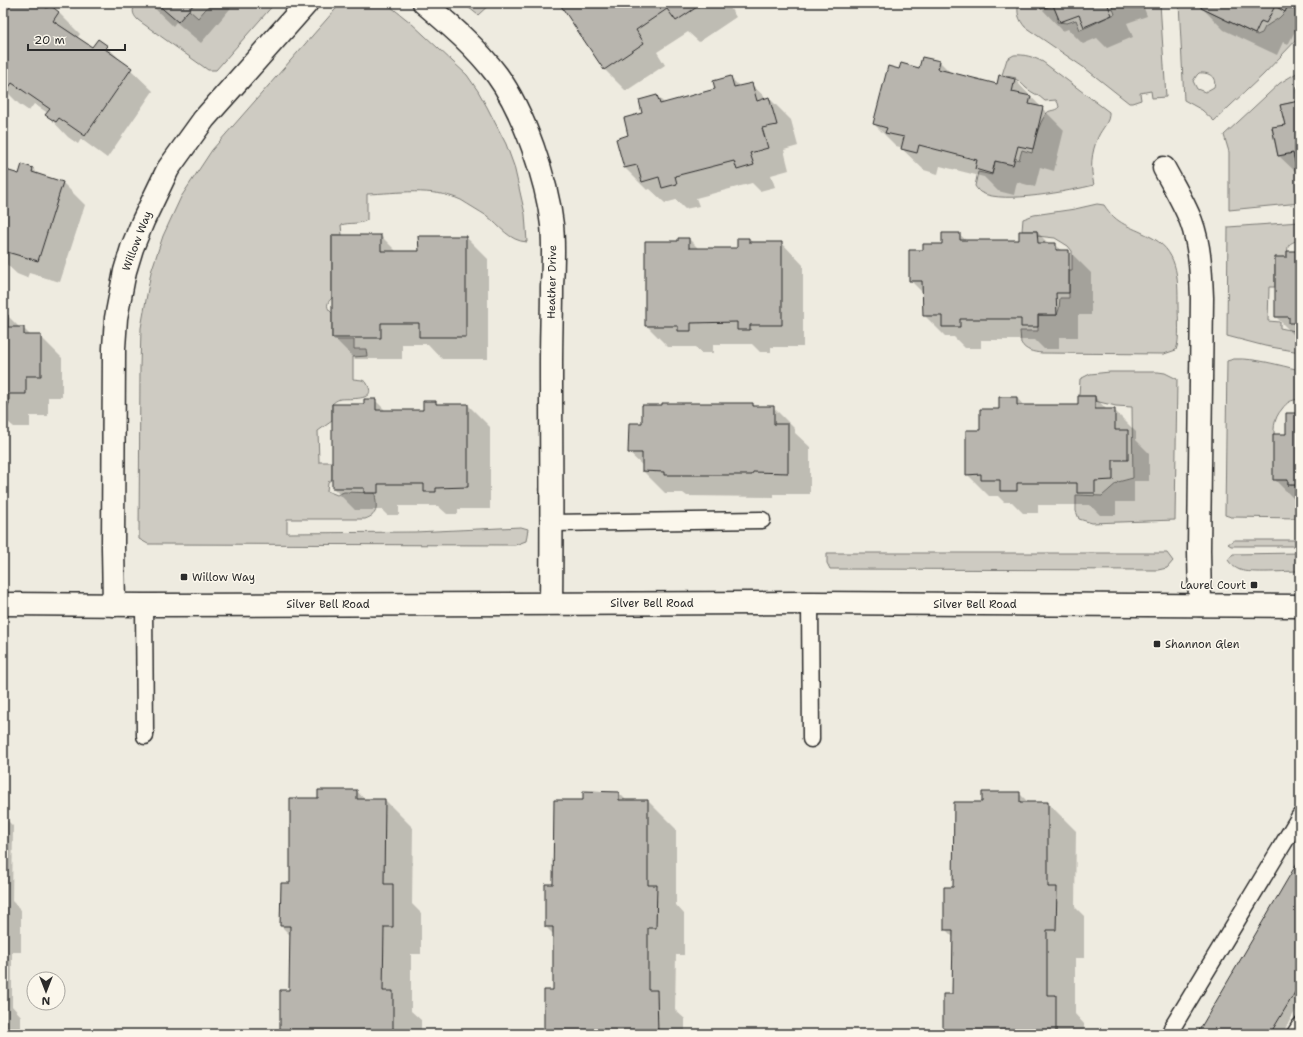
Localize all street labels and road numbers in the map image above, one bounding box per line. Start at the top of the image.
street label: Willow Way [119,209,155,273]
street label: Heather Drive [544,245,560,319]
street label: Silver Bell Road [610,596,694,611]
street label: Silver Bell Road [286,597,370,612]
street label: Silver Bell Road [933,597,1017,612]

